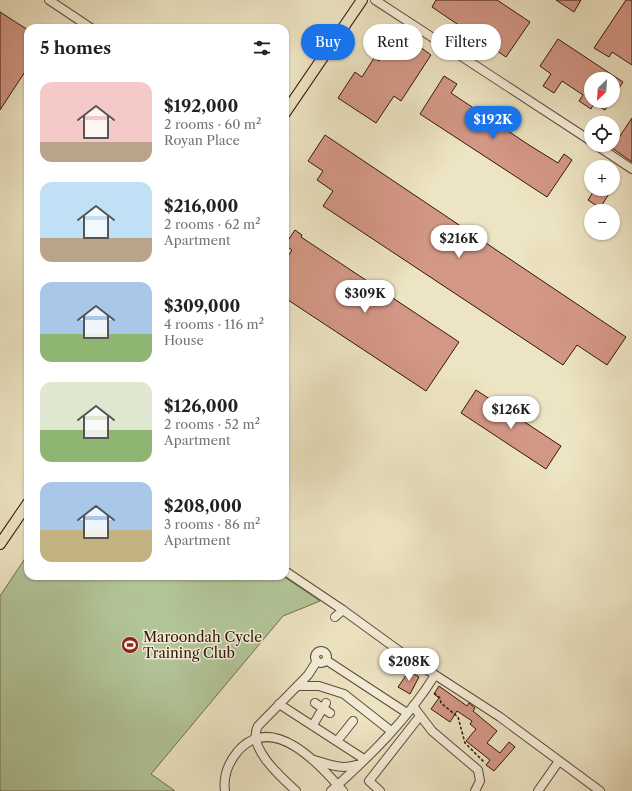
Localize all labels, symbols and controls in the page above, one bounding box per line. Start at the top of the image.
chip: Buy [301,24,355,60]
chip: Rent [363,24,423,60]
chip: Filters [431,24,501,60]
icon: filters [251,37,273,59]
text: 5 homes [40,38,111,58]
north arrow [584,72,620,108]
map controls [584,72,620,240]
text: $192,000 [164,96,238,116]
icon: home [72,98,120,146]
pin: $192K [465,106,521,140]
text: $192K [474,111,512,127]
text: 2 rooms · 60 m² [164,116,261,132]
button: locate [584,116,620,152]
text: Royan Place [164,132,240,148]
button: + [584,160,620,196]
text: $216,000 [164,196,238,216]
icon: home [72,198,120,246]
button: − [584,204,620,240]
text: 2 rooms · 62 m² [164,216,261,232]
pin: $216K [431,225,487,259]
text: $216K [440,230,478,246]
text: Apartment [164,232,231,248]
pin: $309K [337,280,393,314]
text: $309K [344,285,386,301]
text: $309,000 [164,296,240,316]
icon: home [72,298,120,346]
text: 4 rooms · 116 m² [164,316,264,332]
text: House [164,332,204,348]
text: $126,000 [164,396,238,416]
pin: $126K [483,396,539,430]
icon: home [72,398,120,446]
text: $126K [492,401,530,417]
text: 2 rooms · 52 m² [164,416,260,432]
text: Apartment [164,432,231,448]
text: $208,000 [164,496,242,516]
icon: home [72,498,120,546]
text: 3 rooms · 86 m² [164,516,260,532]
text: Apartment [164,532,231,548]
place label: Maroondah Cycle Training Club [143,628,262,662]
sports icon: Maroondah Cycle Training Club [120,635,140,655]
pin: $208K [381,648,437,682]
text: $208K [388,653,430,669]

